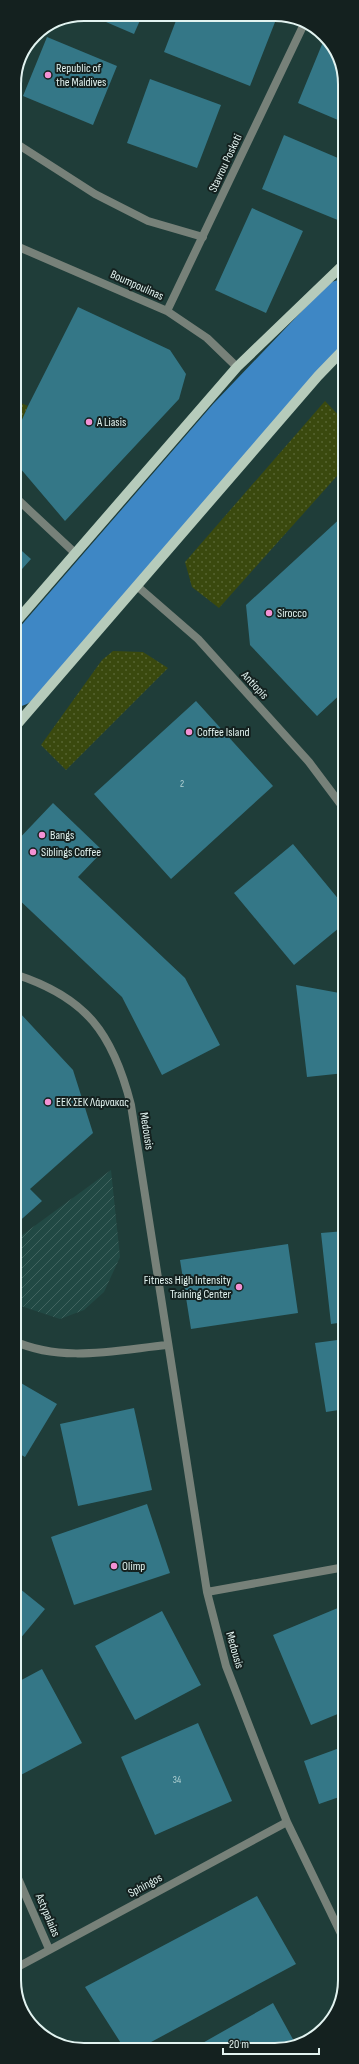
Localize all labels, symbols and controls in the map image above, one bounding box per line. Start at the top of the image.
place label: Republic of the Maldives [56,61,106,90]
marker: Republic of the Maldives [43,70,53,80]
street label: Stavrou Poskoti [205,132,246,195]
street label: Boumpoulinas [108,267,166,304]
place label: A Liasis [96,415,126,430]
marker: A Liasis [84,417,94,427]
place label: Sirocco [277,606,307,621]
marker: Sirocco [264,608,274,618]
street label: Antiopis [237,667,271,703]
place label: Coffee Island [197,725,250,740]
marker: Coffee Island [184,727,194,737]
house number: 2 [180,778,184,790]
place label: Bangs [50,828,74,843]
marker: Bangs [37,830,47,840]
place label: Siblings Coffee [41,845,101,860]
marker: Siblings Coffee [28,847,38,857]
place label: ΕΕΚ ΣΕΚ Λάρνακας [56,1095,129,1110]
marker: ΕΕΚ ΣΕΚ Λάρνακας [43,1097,53,1107]
street label: Medousis [136,1111,157,1151]
place label: Fitness High Intensity Training Center [144,1273,232,1302]
marker: Fitness High Intensity Training Center [234,1282,244,1292]
place label: Olimp [122,1559,145,1574]
marker: Olimp [109,1561,119,1571]
street label: Medousis [222,1630,247,1670]
house number: 34 [173,1774,181,1786]
street label: Sphingos [126,1870,165,1901]
street label: Astypalaias [31,1890,63,1939]
scale bar [223,2030,319,2056]
text: 20 m [229,2037,249,2052]

